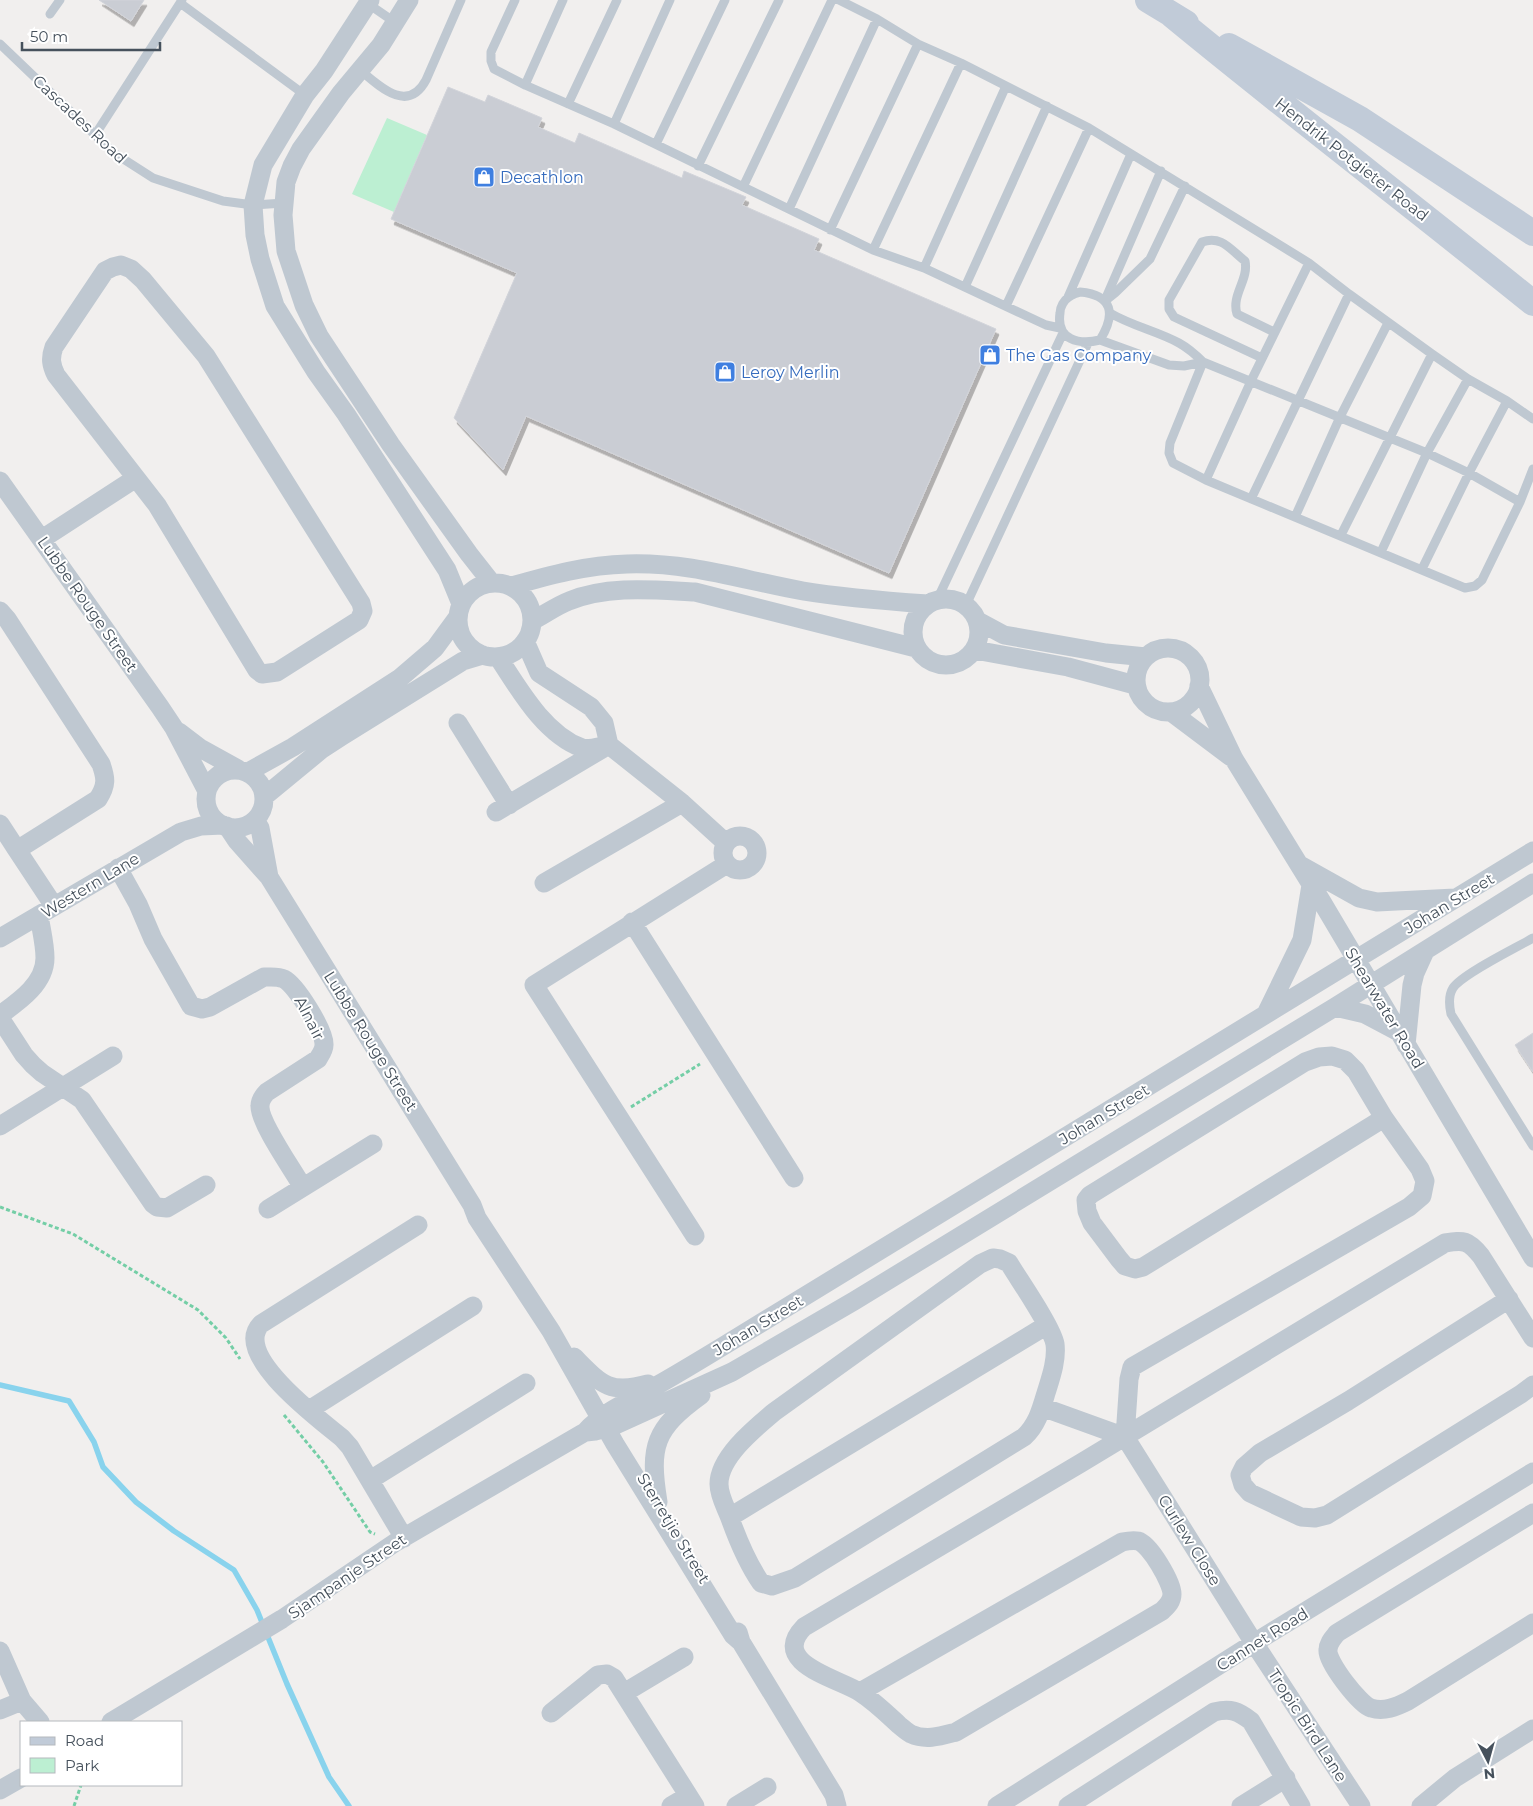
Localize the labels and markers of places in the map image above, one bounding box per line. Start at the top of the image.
shop icon: Decathlon [472,165,496,189]
place label: Decathlon [500,168,584,187]
shop icon: The Gas Company [978,343,1002,367]
place label: The Gas Company [1006,346,1151,365]
shop icon: Leroy Merlin [713,360,737,384]
place label: Leroy Merlin [741,363,840,382]

